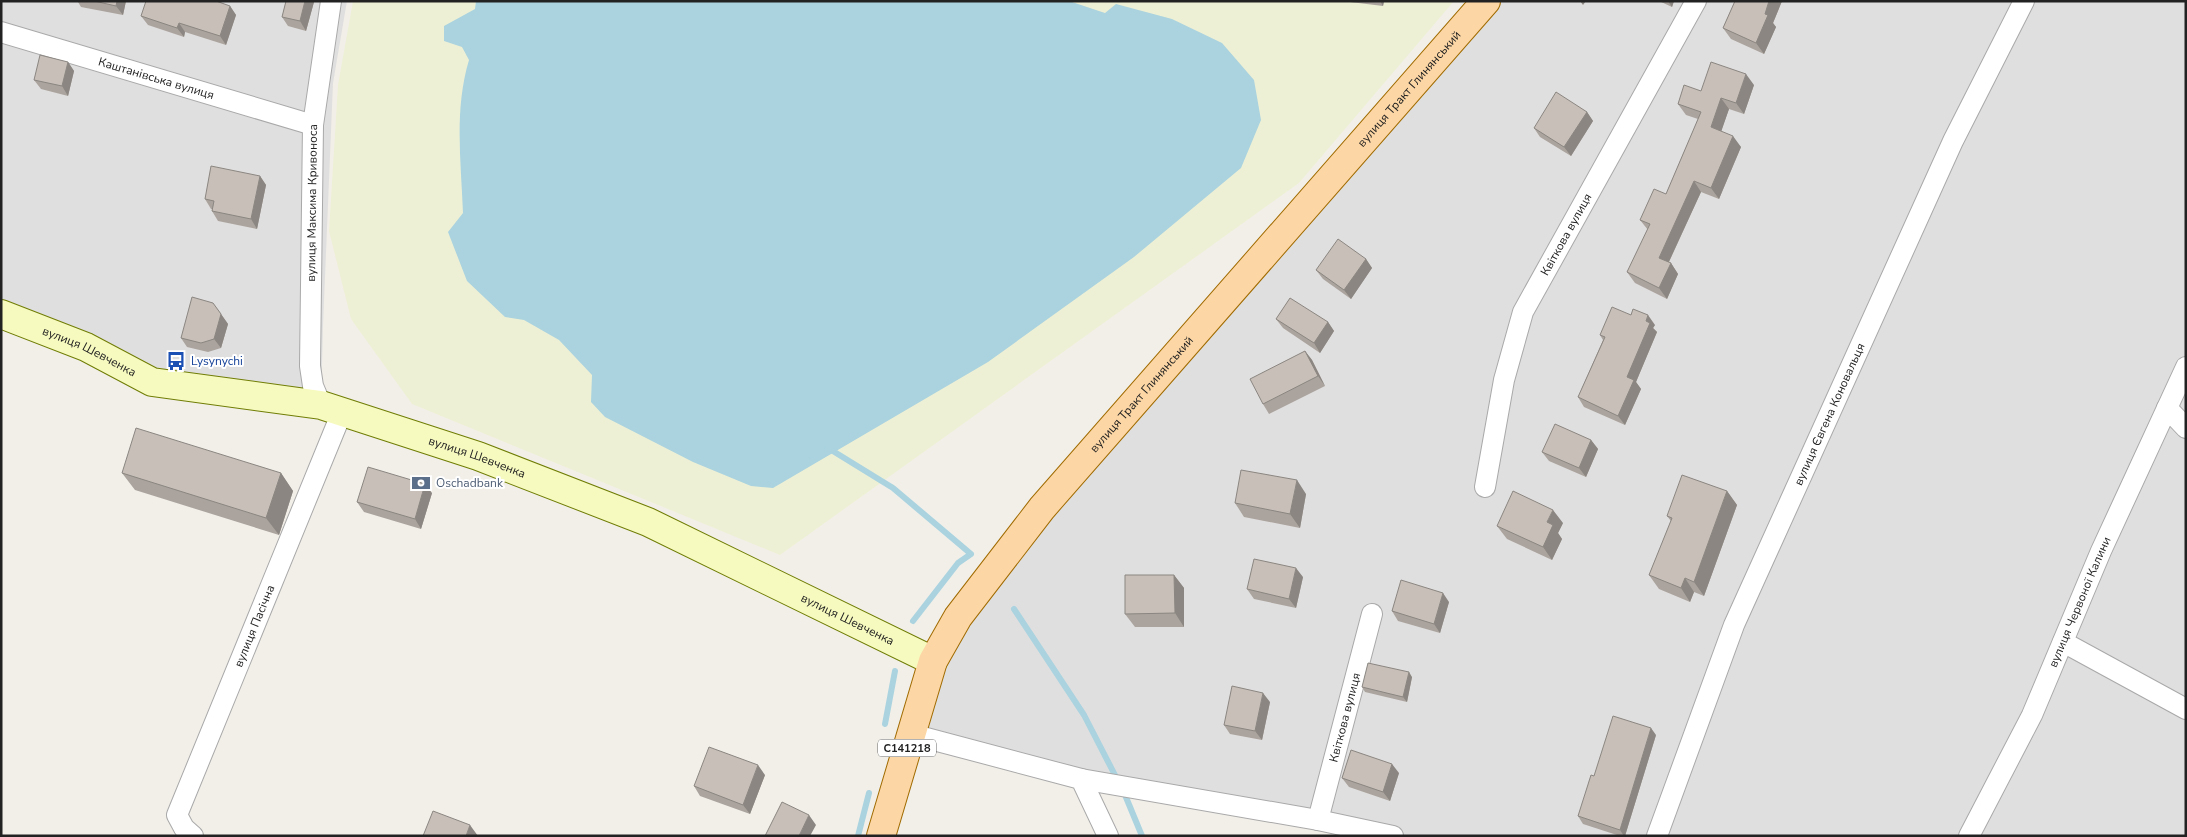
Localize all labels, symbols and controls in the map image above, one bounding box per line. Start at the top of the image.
street label: вулиця Тракт Глинянський [1354,27,1464,150]
street label: Каштанівська вулиця [96,53,216,103]
street label: вулиця Максима Кривоноса [303,124,321,282]
street label: Квіткова вулиця [1537,190,1595,278]
street label: вулиця Шевченка [40,323,139,380]
street label: вулиця Тракт Глинянський [1086,333,1197,456]
street label: вулиця Євгена Коновальця [1790,341,1869,488]
bus stop icon: Lysynychi [165,350,187,372]
place label: Lysynychi [191,353,243,369]
street label: вулиця Шевченка [427,432,528,482]
bank icon: Oschadbank [410,472,432,494]
place label: Oschadbank [436,475,504,491]
street label: вулиця Червоної Калини [2045,534,2114,670]
street label: вулиця Пасічна [230,583,278,670]
street label: вулиця Шевченка [798,590,897,649]
street label: Квіткова вулиця [1325,671,1364,764]
road number: С141218 [878,740,936,756]

